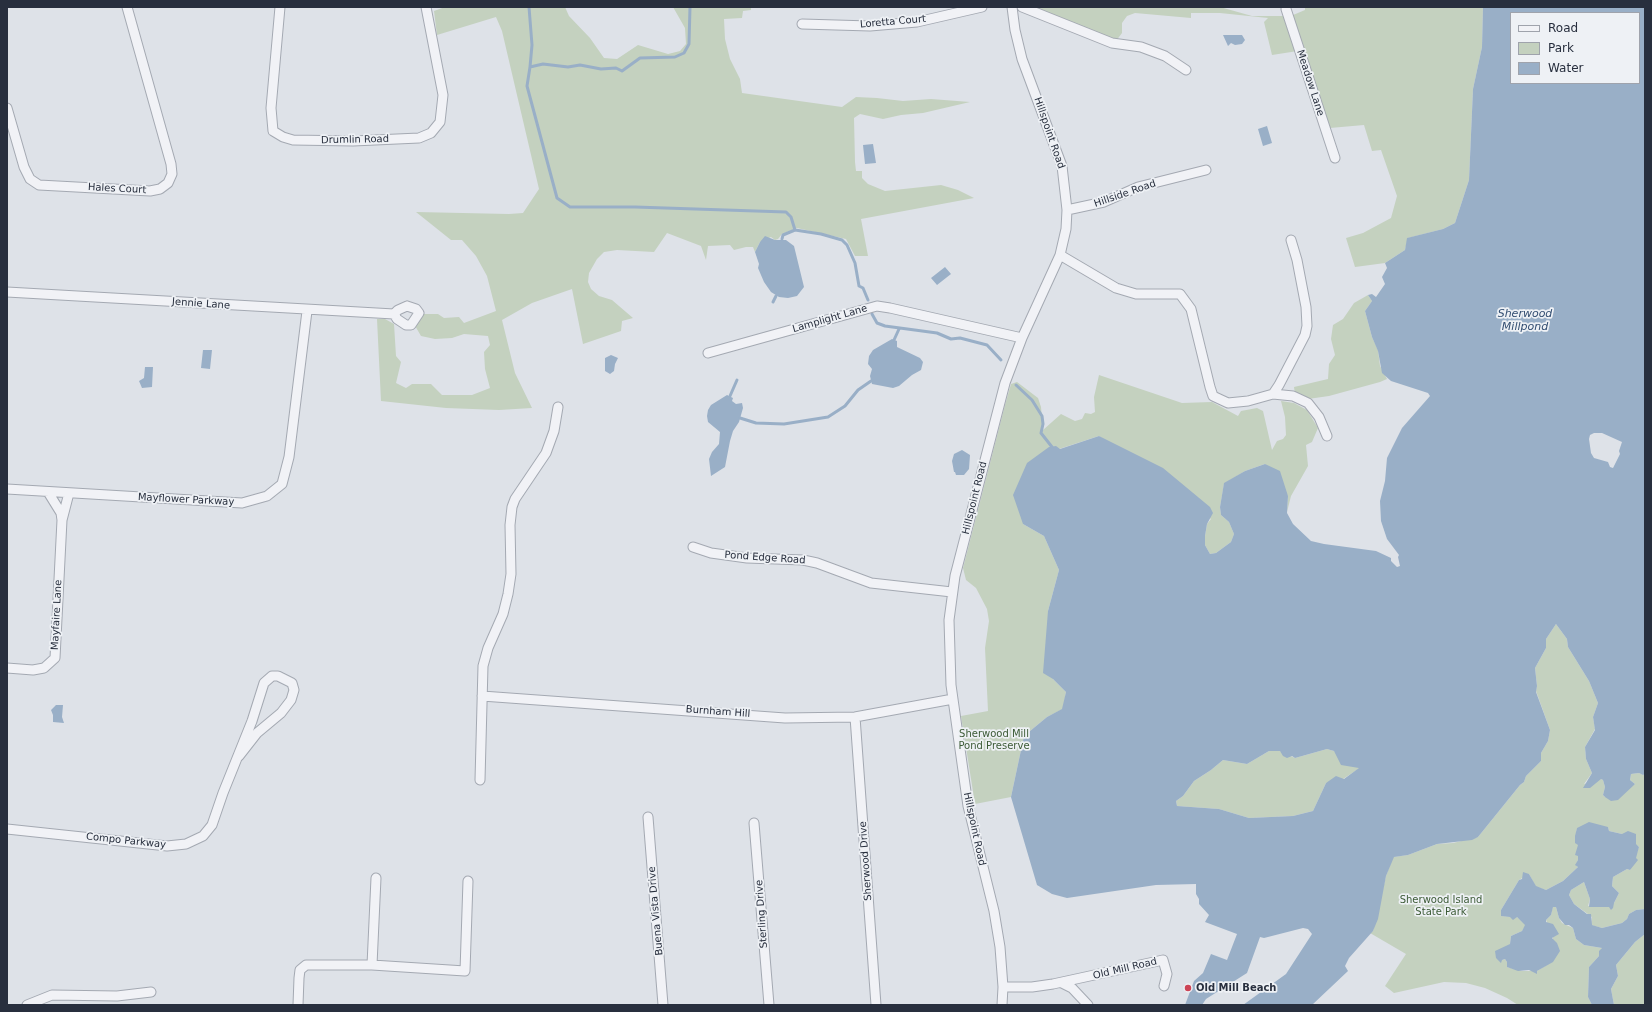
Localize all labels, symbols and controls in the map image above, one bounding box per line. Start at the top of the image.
legend [1510,12,1640,84]
street label: Loretta Court [860,13,926,31]
text: Road [1548,21,1578,35]
text: Park [1548,41,1574,55]
street label: Meadow Lane [1294,48,1326,118]
text: Water [1548,61,1583,75]
street label: Hillspoint Road [1031,96,1067,170]
street label: Drumlin Road [321,133,389,147]
street label: Hillside Road [1092,178,1158,210]
street label: Hales Court [88,181,146,197]
street label: Jennie Lane [172,296,230,312]
street label: Lamplight Lane [791,303,869,335]
water label: Sherwood Millpond [1498,307,1552,333]
street label: Hillspoint Road [960,460,990,536]
street label: Mayflower Parkway [137,491,235,509]
street label: Pond Edge Road [724,549,806,567]
street label: Mayfaire Lane [49,579,65,651]
street label: Burnham Hill [685,704,751,720]
park label: Sherwood Mill Pond Preserve [958,728,1030,752]
street label: Hillspoint Road [960,791,988,867]
street label: Sherwood Drive [857,821,875,901]
street label: Compo Parkway [85,831,167,851]
street label: Buena Vista Drive [646,866,666,956]
street label: Sterling Drive [754,879,770,949]
park label: Sherwood Island State Park [1400,894,1482,918]
street label: Old Mill Road [1092,956,1158,982]
place label: Old Mill Beach [1196,982,1276,994]
marker: Old Mill Beach [1183,983,1193,993]

